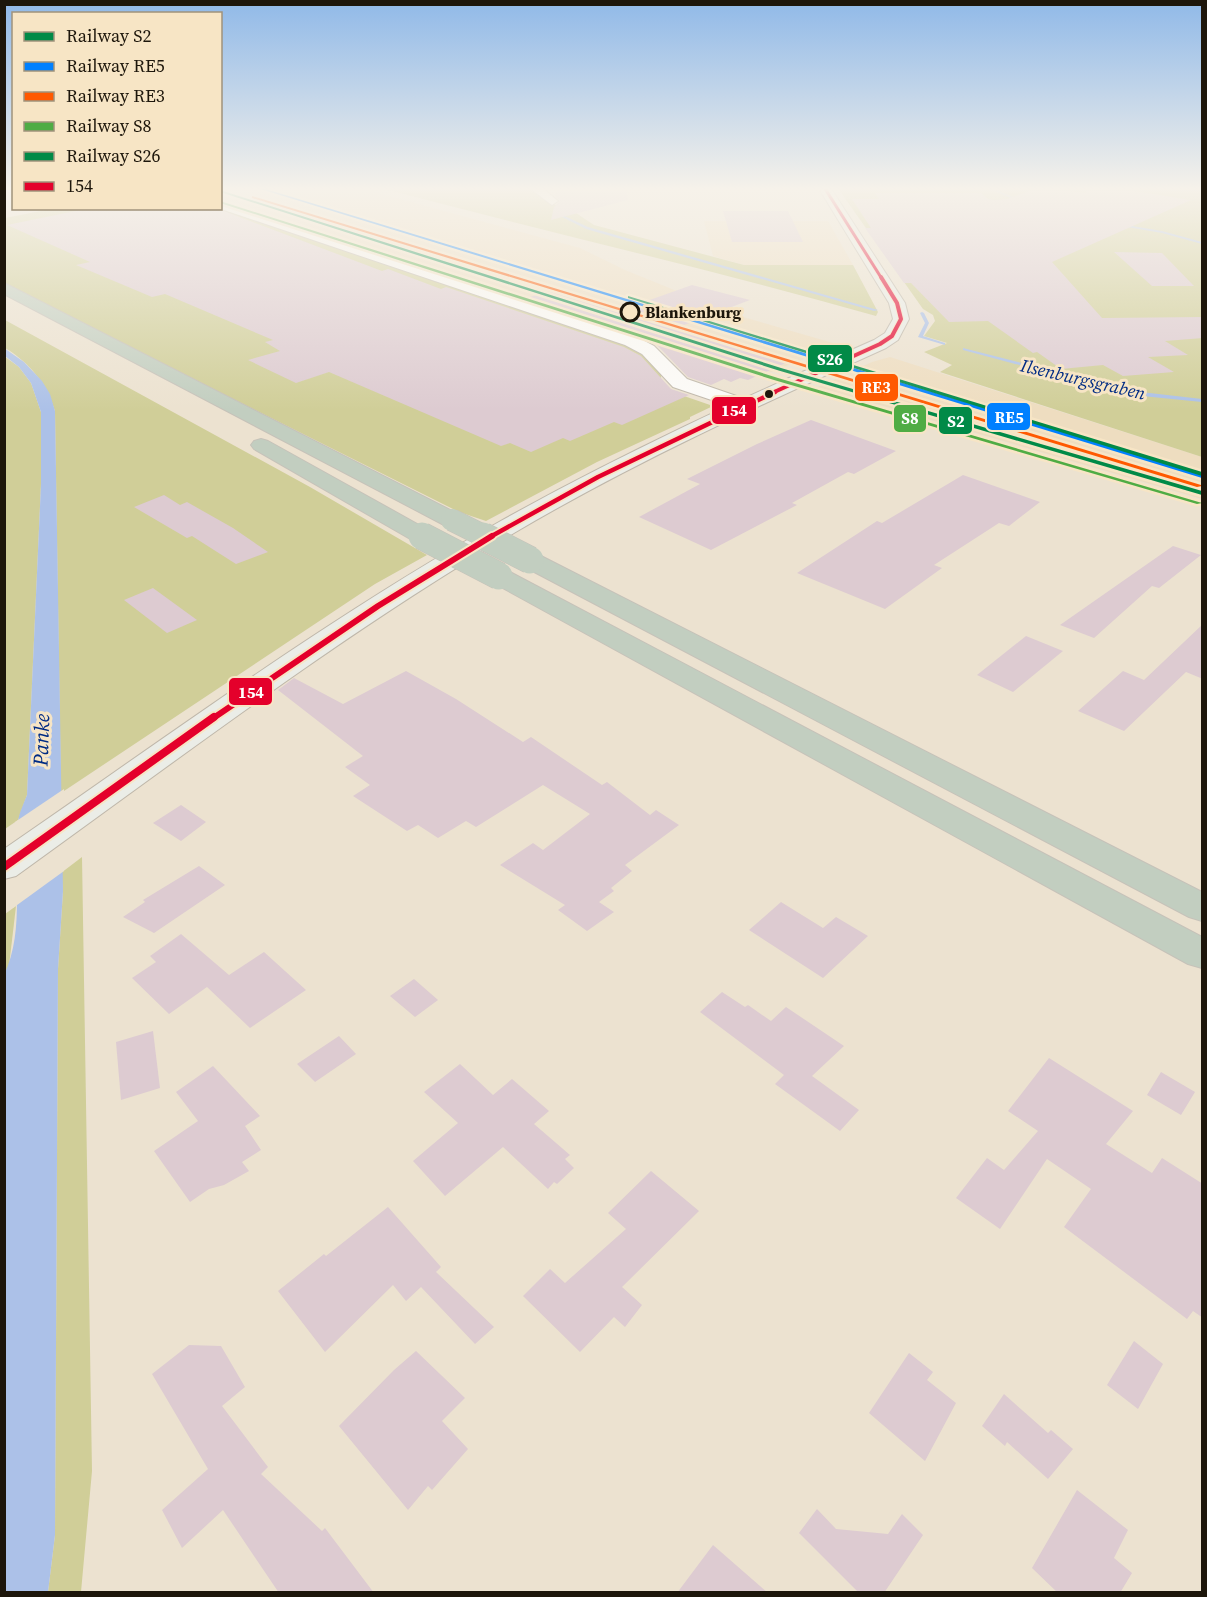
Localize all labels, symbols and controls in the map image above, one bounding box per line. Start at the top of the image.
legend [12,12,222,210]
text: Railway S2 [66,23,152,48]
text: Railway RE5 [66,53,165,78]
text: Railway RE3 [66,83,165,108]
text: Railway S8 [66,113,152,138]
text: Railway S26 [66,143,161,168]
text: 154 [66,173,93,198]
place label: Blankenburg [645,301,742,323]
marker: Blankenburg [620,302,640,322]
line badge: S26 [807,344,853,373]
text: S26 [817,348,843,370]
water label: Ilsenburgsgraben [1017,352,1148,406]
line badge: RE3 [854,373,899,402]
text: RE3 [861,376,891,398]
unlabelled marker [763,388,775,400]
line badge: 154 [711,396,757,425]
text: 154 [721,399,747,421]
line badge: RE5 [986,402,1031,431]
line badge: S8 [893,404,927,433]
line badge: S2 [938,406,973,435]
text: RE5 [994,406,1024,428]
text: S8 [901,407,919,429]
text: S2 [947,410,965,432]
line badge: 154 [228,677,273,706]
text: 154 [238,681,264,703]
water label: Panke [26,713,56,768]

